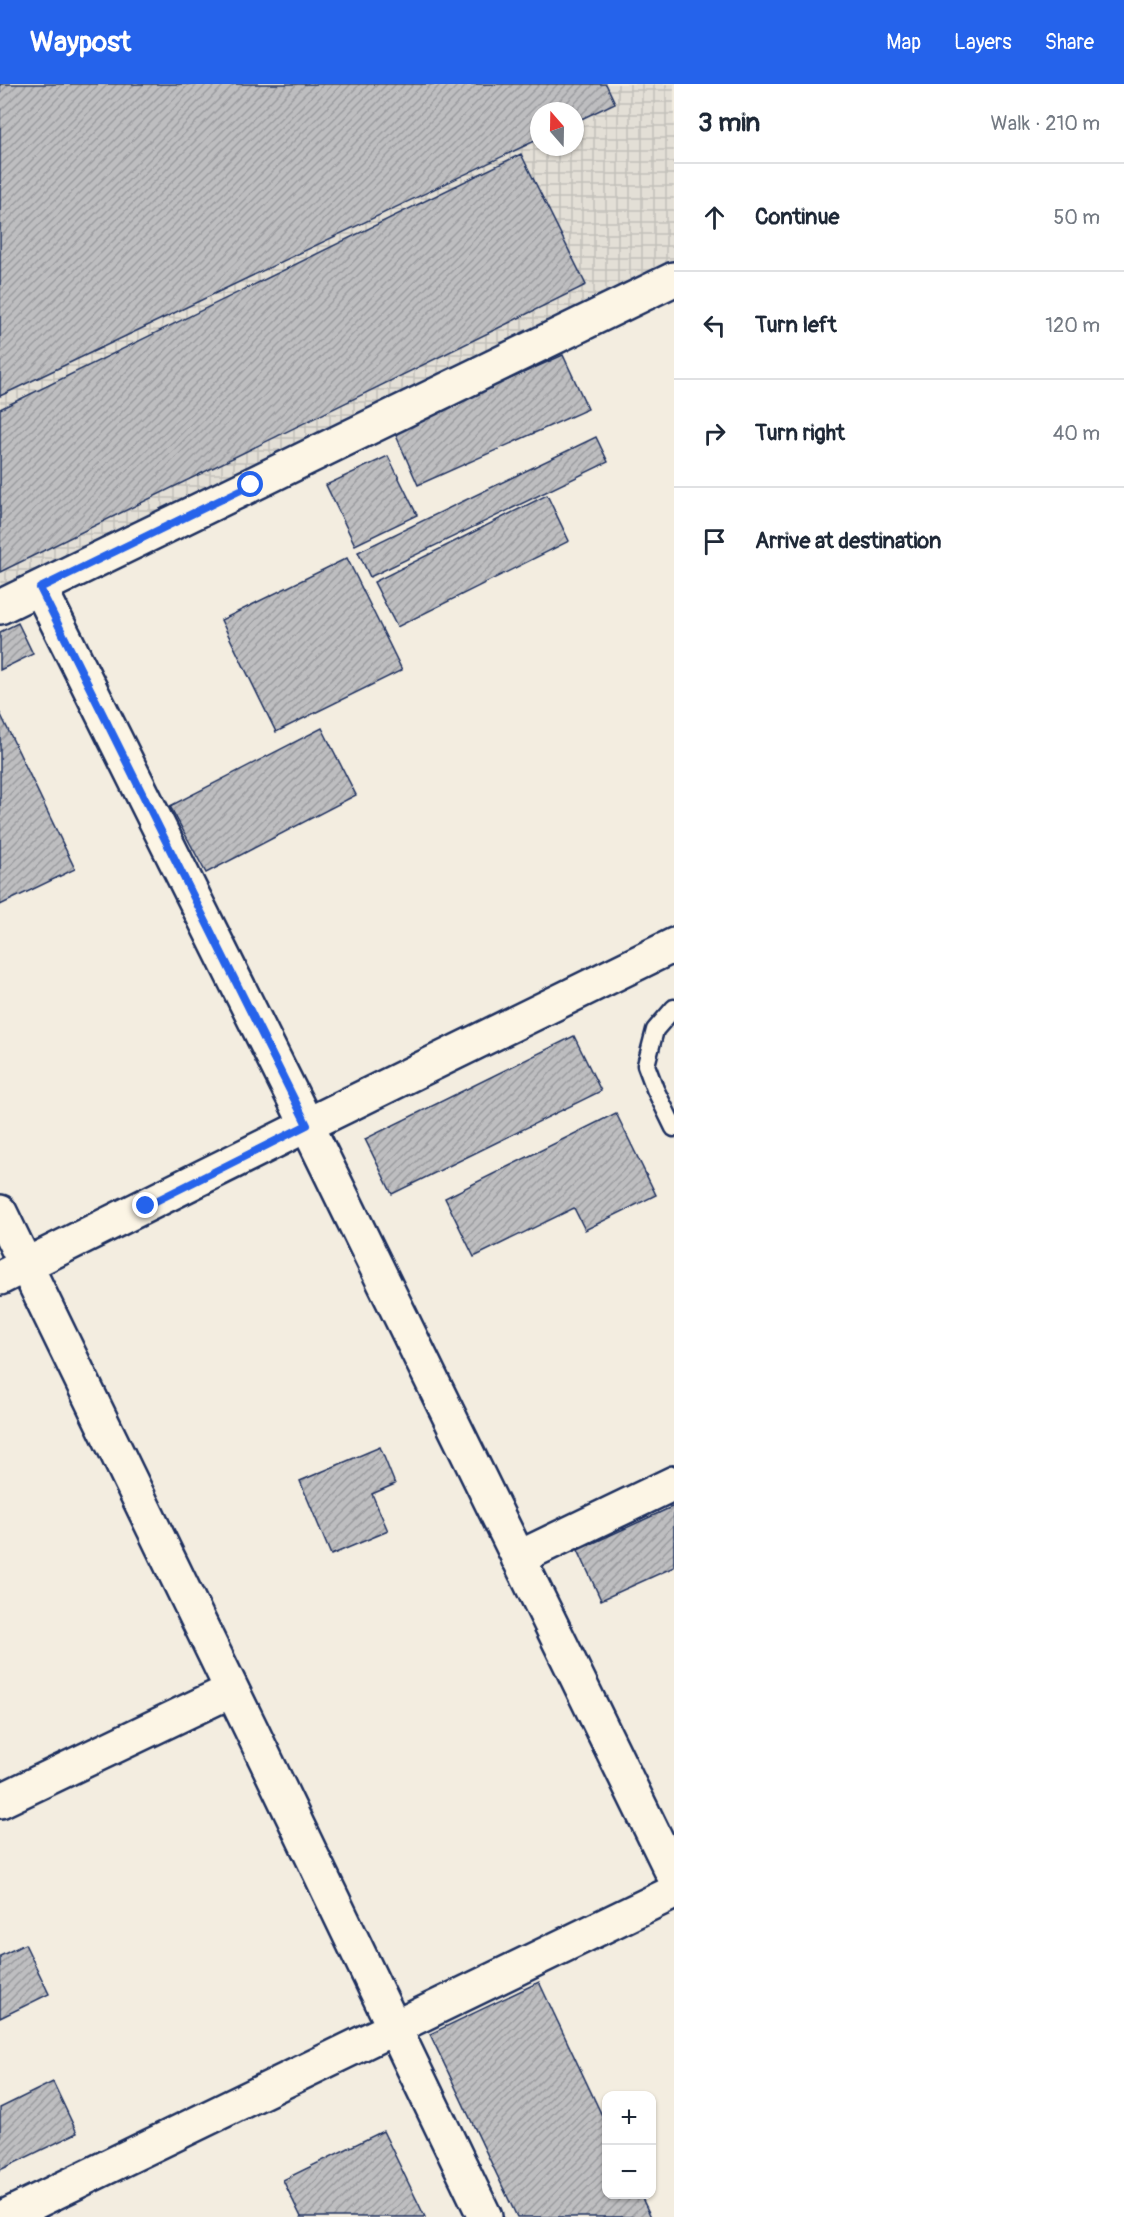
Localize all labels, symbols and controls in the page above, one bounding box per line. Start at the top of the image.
text: Waypost [30,25,131,60]
text: Map [886,29,921,56]
text: Layers [954,29,1012,56]
text: Share [1045,29,1094,56]
north arrow [530,102,584,156]
text: 3 min [698,107,760,139]
text: Walk · 210 m [991,111,1100,136]
icon: ahead [698,201,731,234]
text: Continue [755,203,839,231]
text: 50 m [1053,205,1100,230]
icon: left [698,309,731,342]
text: Turn left [755,311,837,339]
text: 120 m [1045,313,1100,338]
icon: right [698,417,731,450]
text: Turn right [755,419,845,447]
text: 40 m [1053,421,1100,446]
route start [237,471,263,497]
icon: arrive [698,525,731,558]
text: Arrive at destination [755,527,941,555]
route end [132,1192,158,1218]
map controls [602,2091,656,2199]
button: + [602,2091,656,2145]
button: − [602,2145,656,2199]

